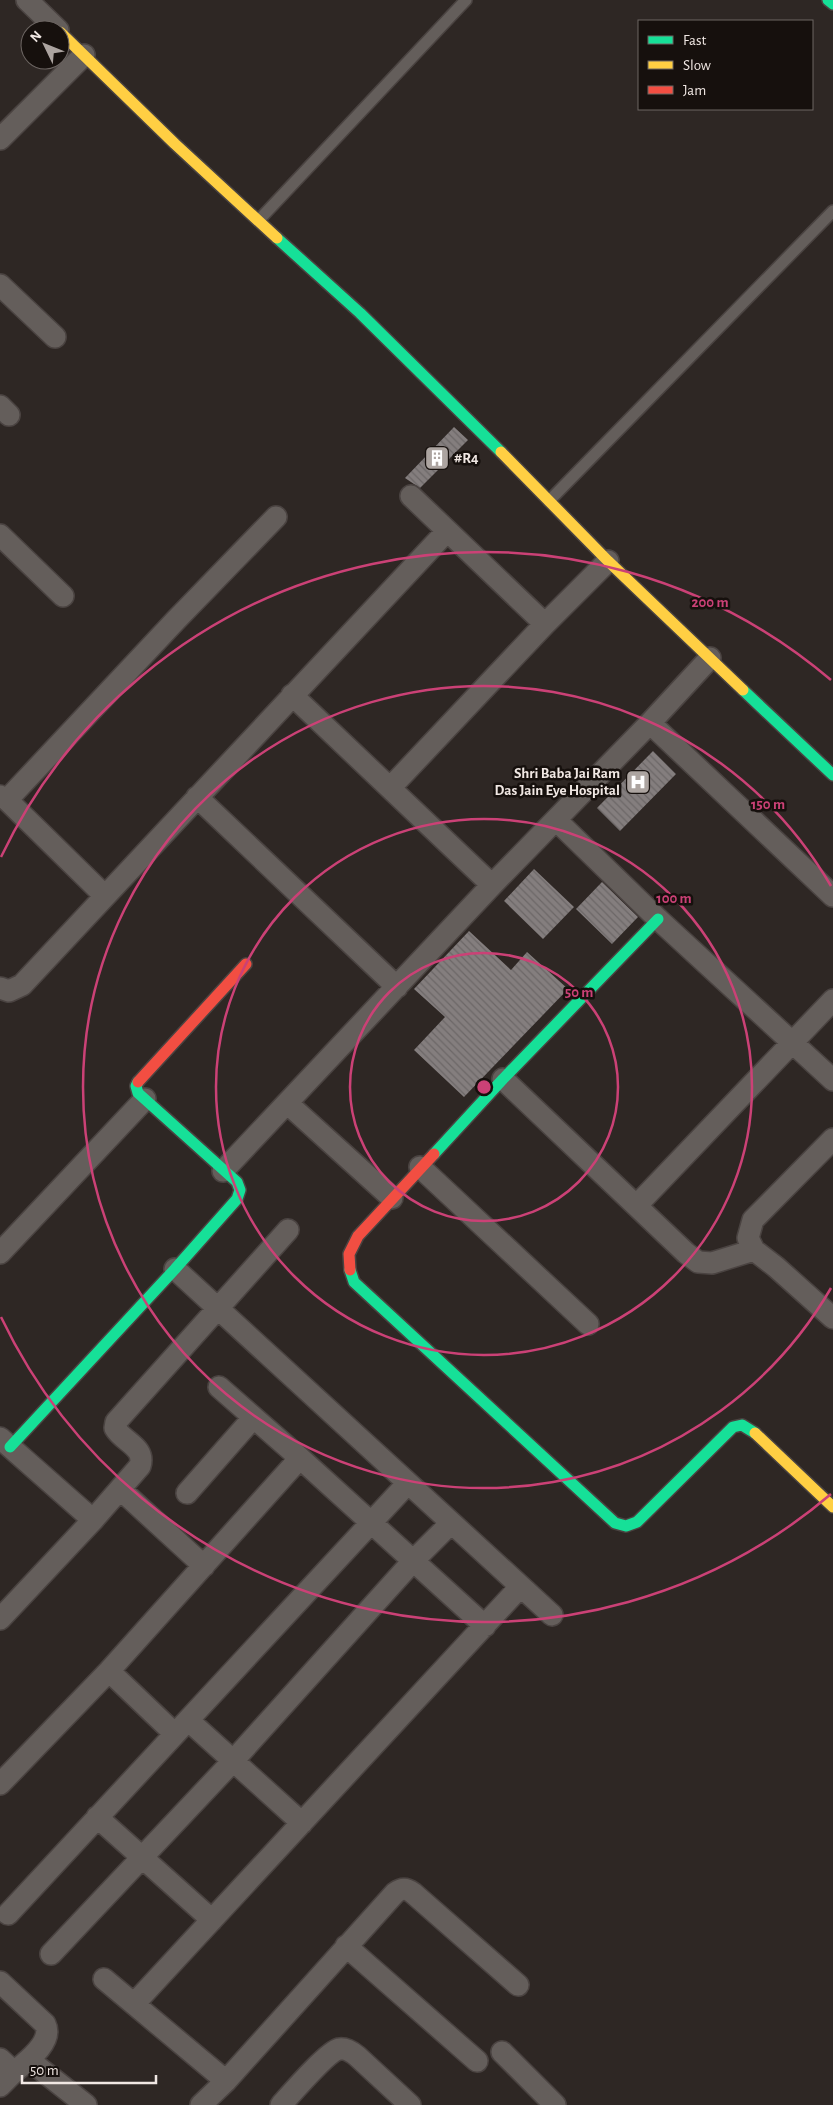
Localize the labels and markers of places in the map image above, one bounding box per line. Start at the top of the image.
building icon: #R4 [424,445,450,471]
place label: #R4 [454,451,479,466]
place label: Shri Baba Jai Ram Das Jain Eye Hospital [494,766,620,798]
hospital icon: Shri Baba Jai Ram Das Jain Eye Hospital [625,769,651,795]
centre of rings [475,1078,493,1096]

